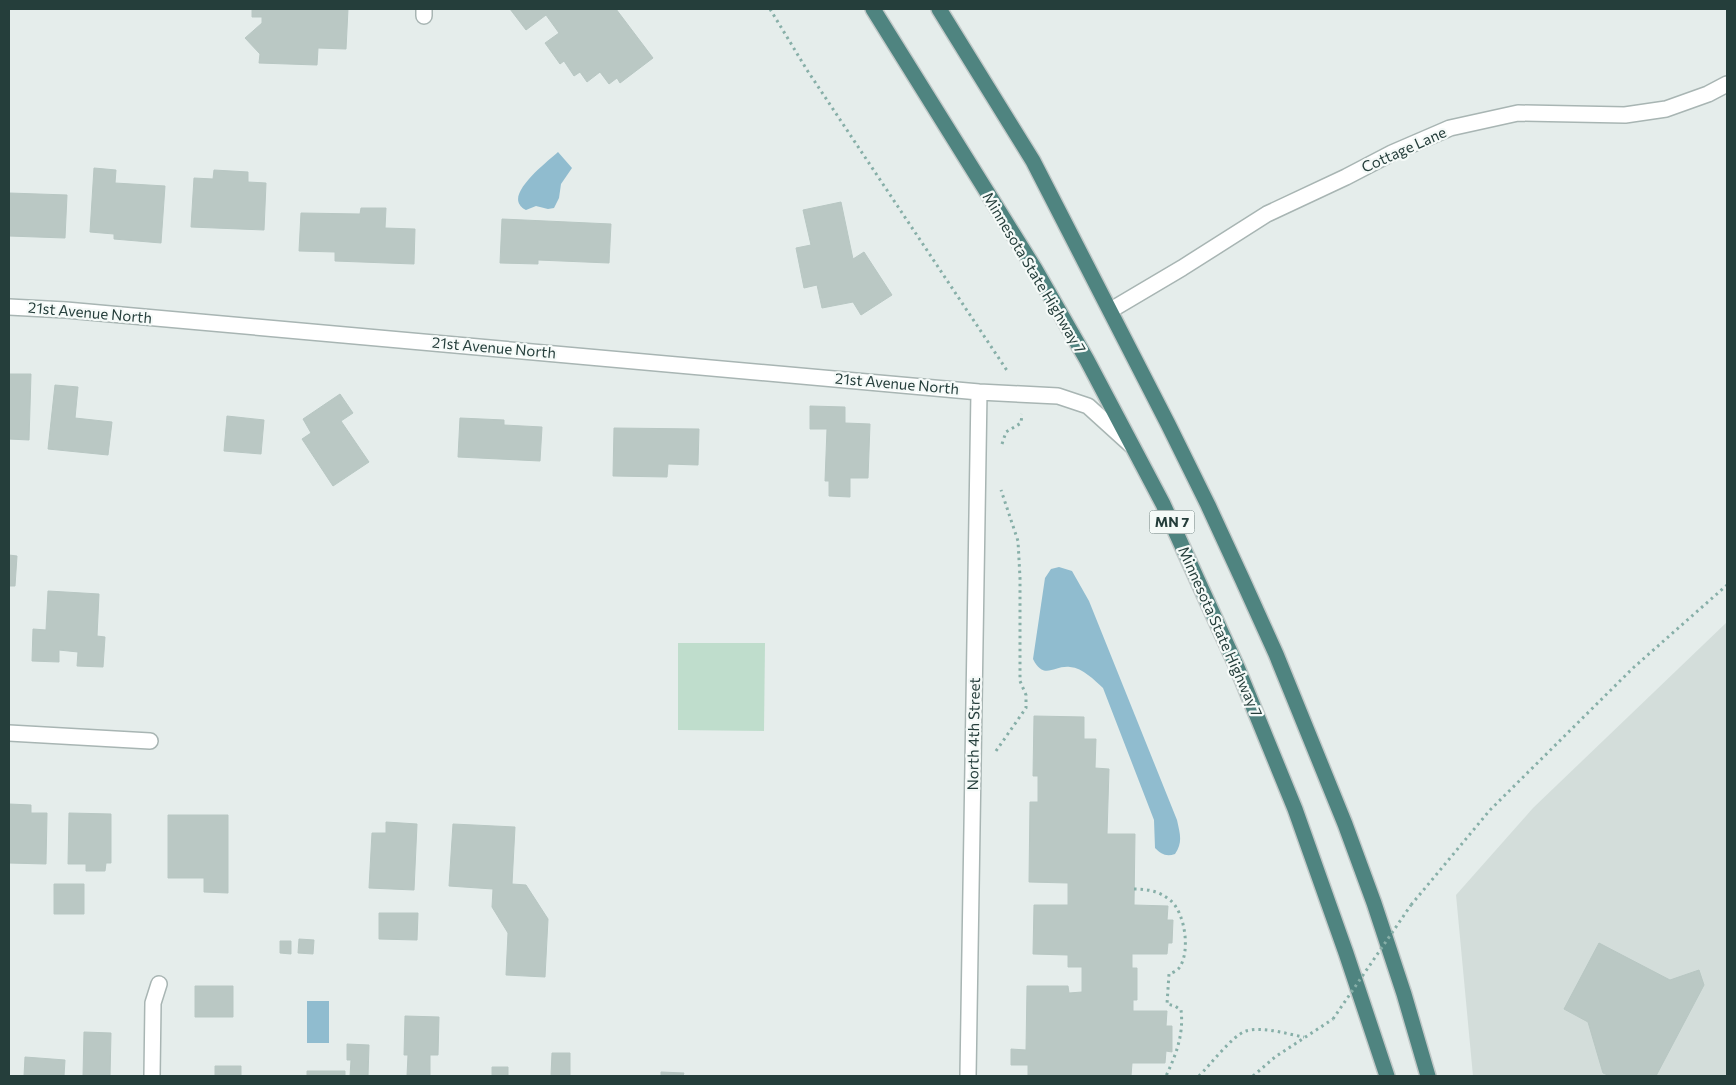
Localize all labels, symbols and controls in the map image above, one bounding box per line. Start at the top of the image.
street label: Cottage Lane [1358,122,1449,176]
street label: Minnesota State Highway 7 [979,189,1090,357]
street label: 21st Avenue North [27,298,153,326]
street label: 21st Avenue North [431,333,557,361]
street label: 21st Avenue North [834,369,960,397]
road number: MN 7 [1150,511,1194,534]
street label: Minnesota State Highway 7 [1175,543,1267,720]
street label: North 4th Street [963,677,983,791]

